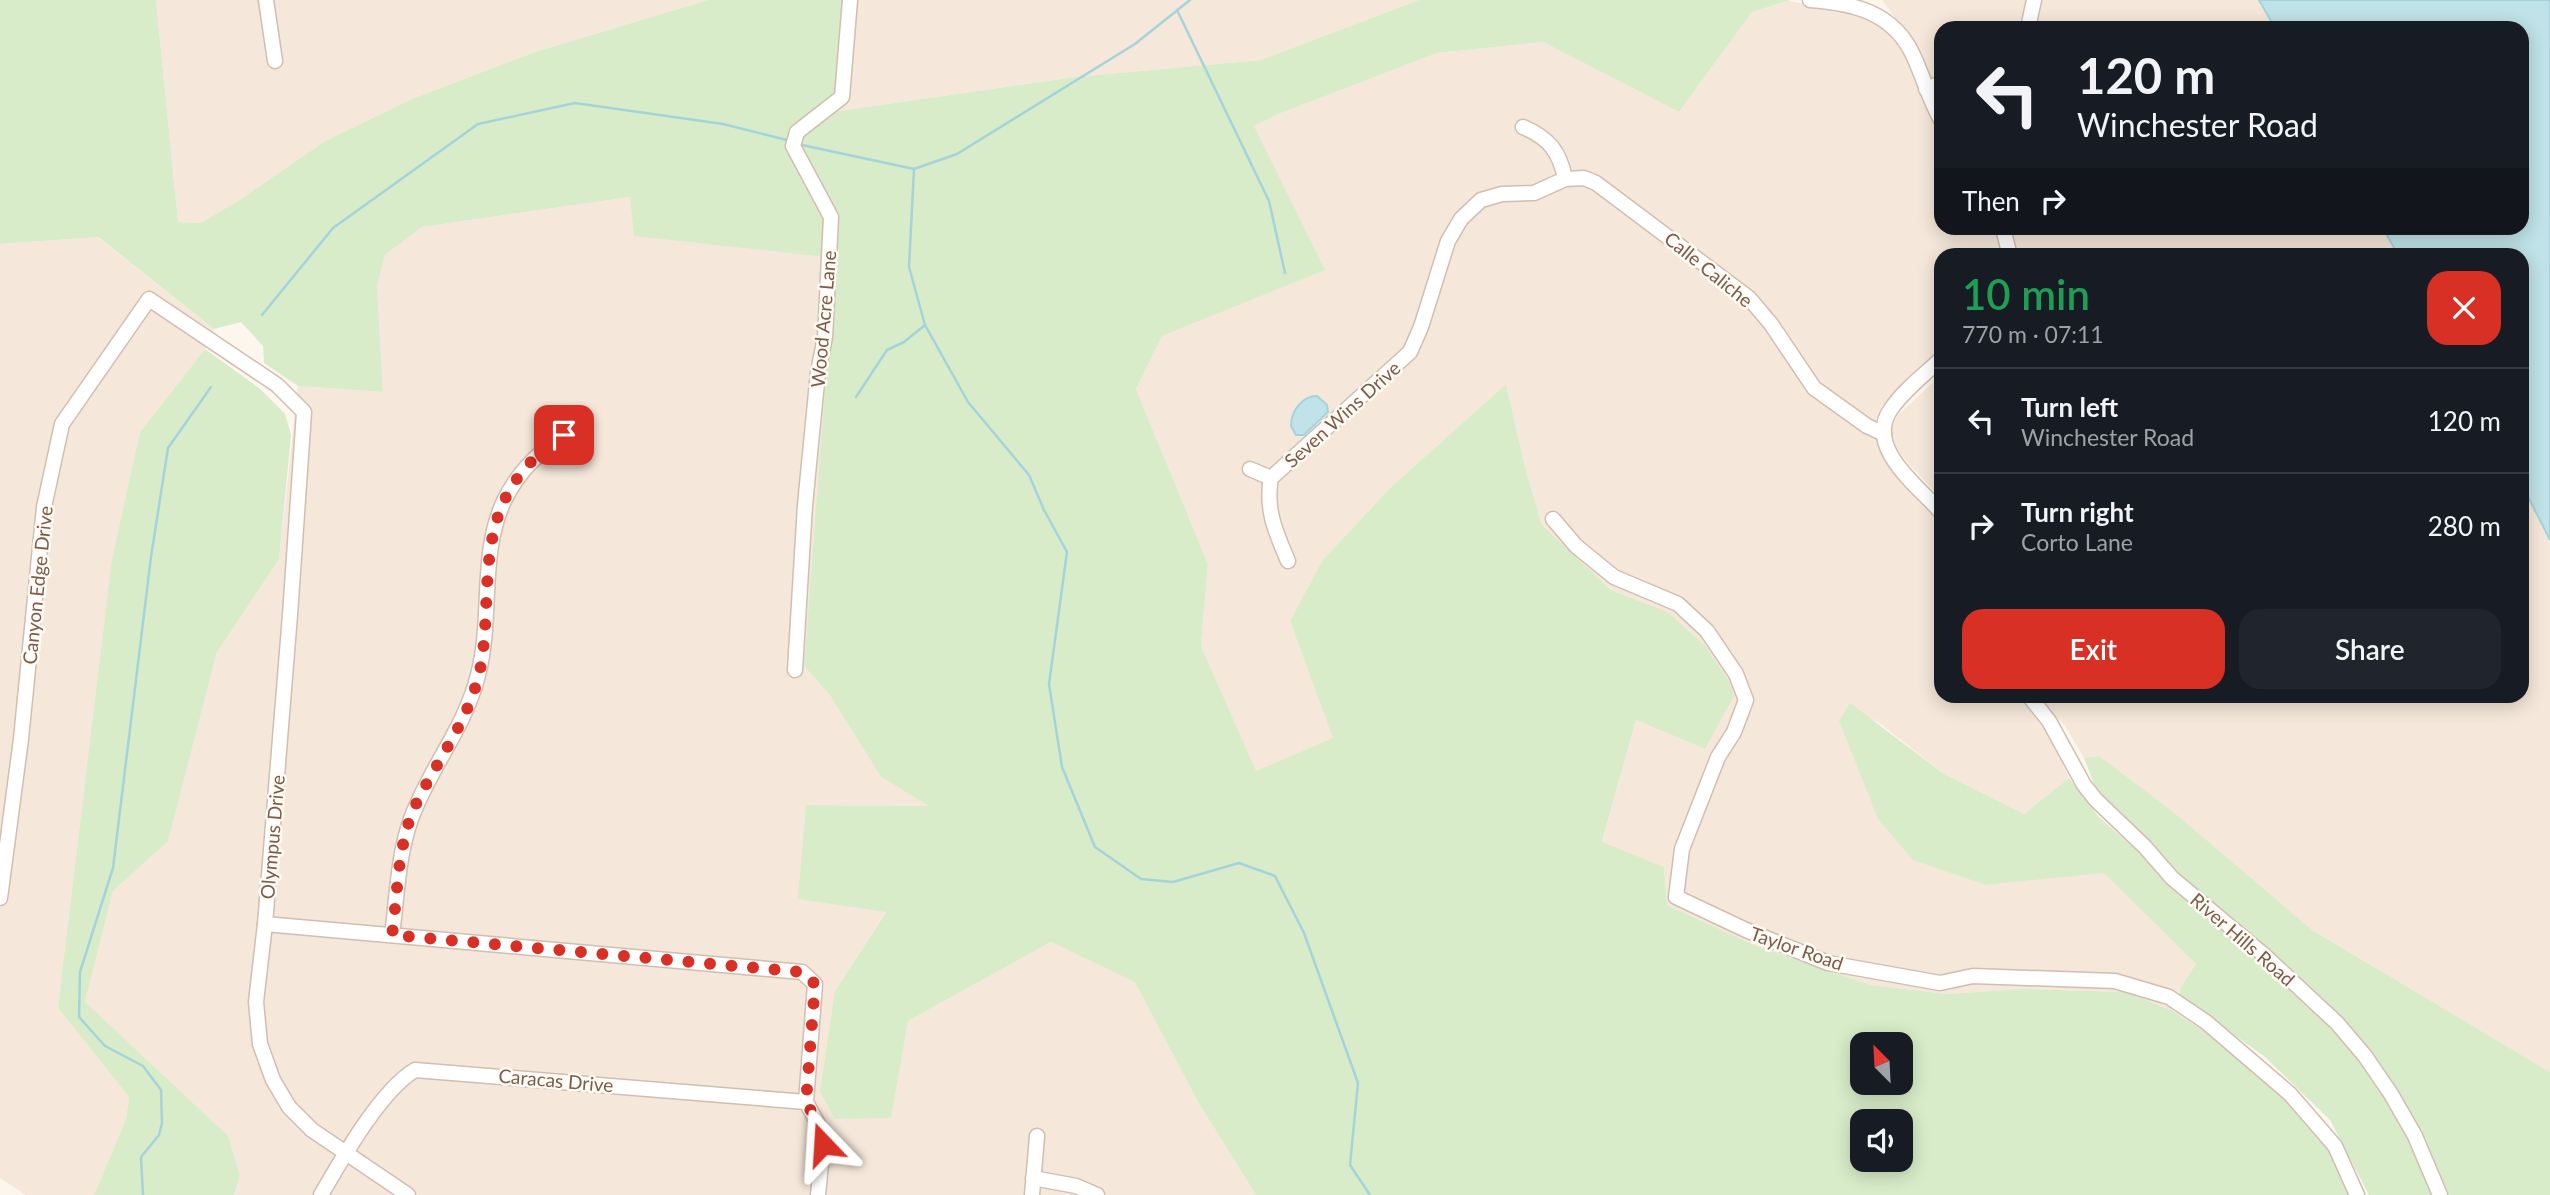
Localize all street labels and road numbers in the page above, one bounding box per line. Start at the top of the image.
street label: Calle Caliche [1660,226,1758,312]
street label: Wood Acre Lane [806,249,840,389]
street label: Seven Wins Drive [1279,356,1405,472]
street label: Canyon Edge Drive [17,505,57,665]
street label: Olympus Drive [255,774,289,900]
street label: River Hills Road [2186,888,2300,990]
street label: Taylor Road [1747,921,1847,975]
street label: Caracas Drive [498,1064,614,1096]

